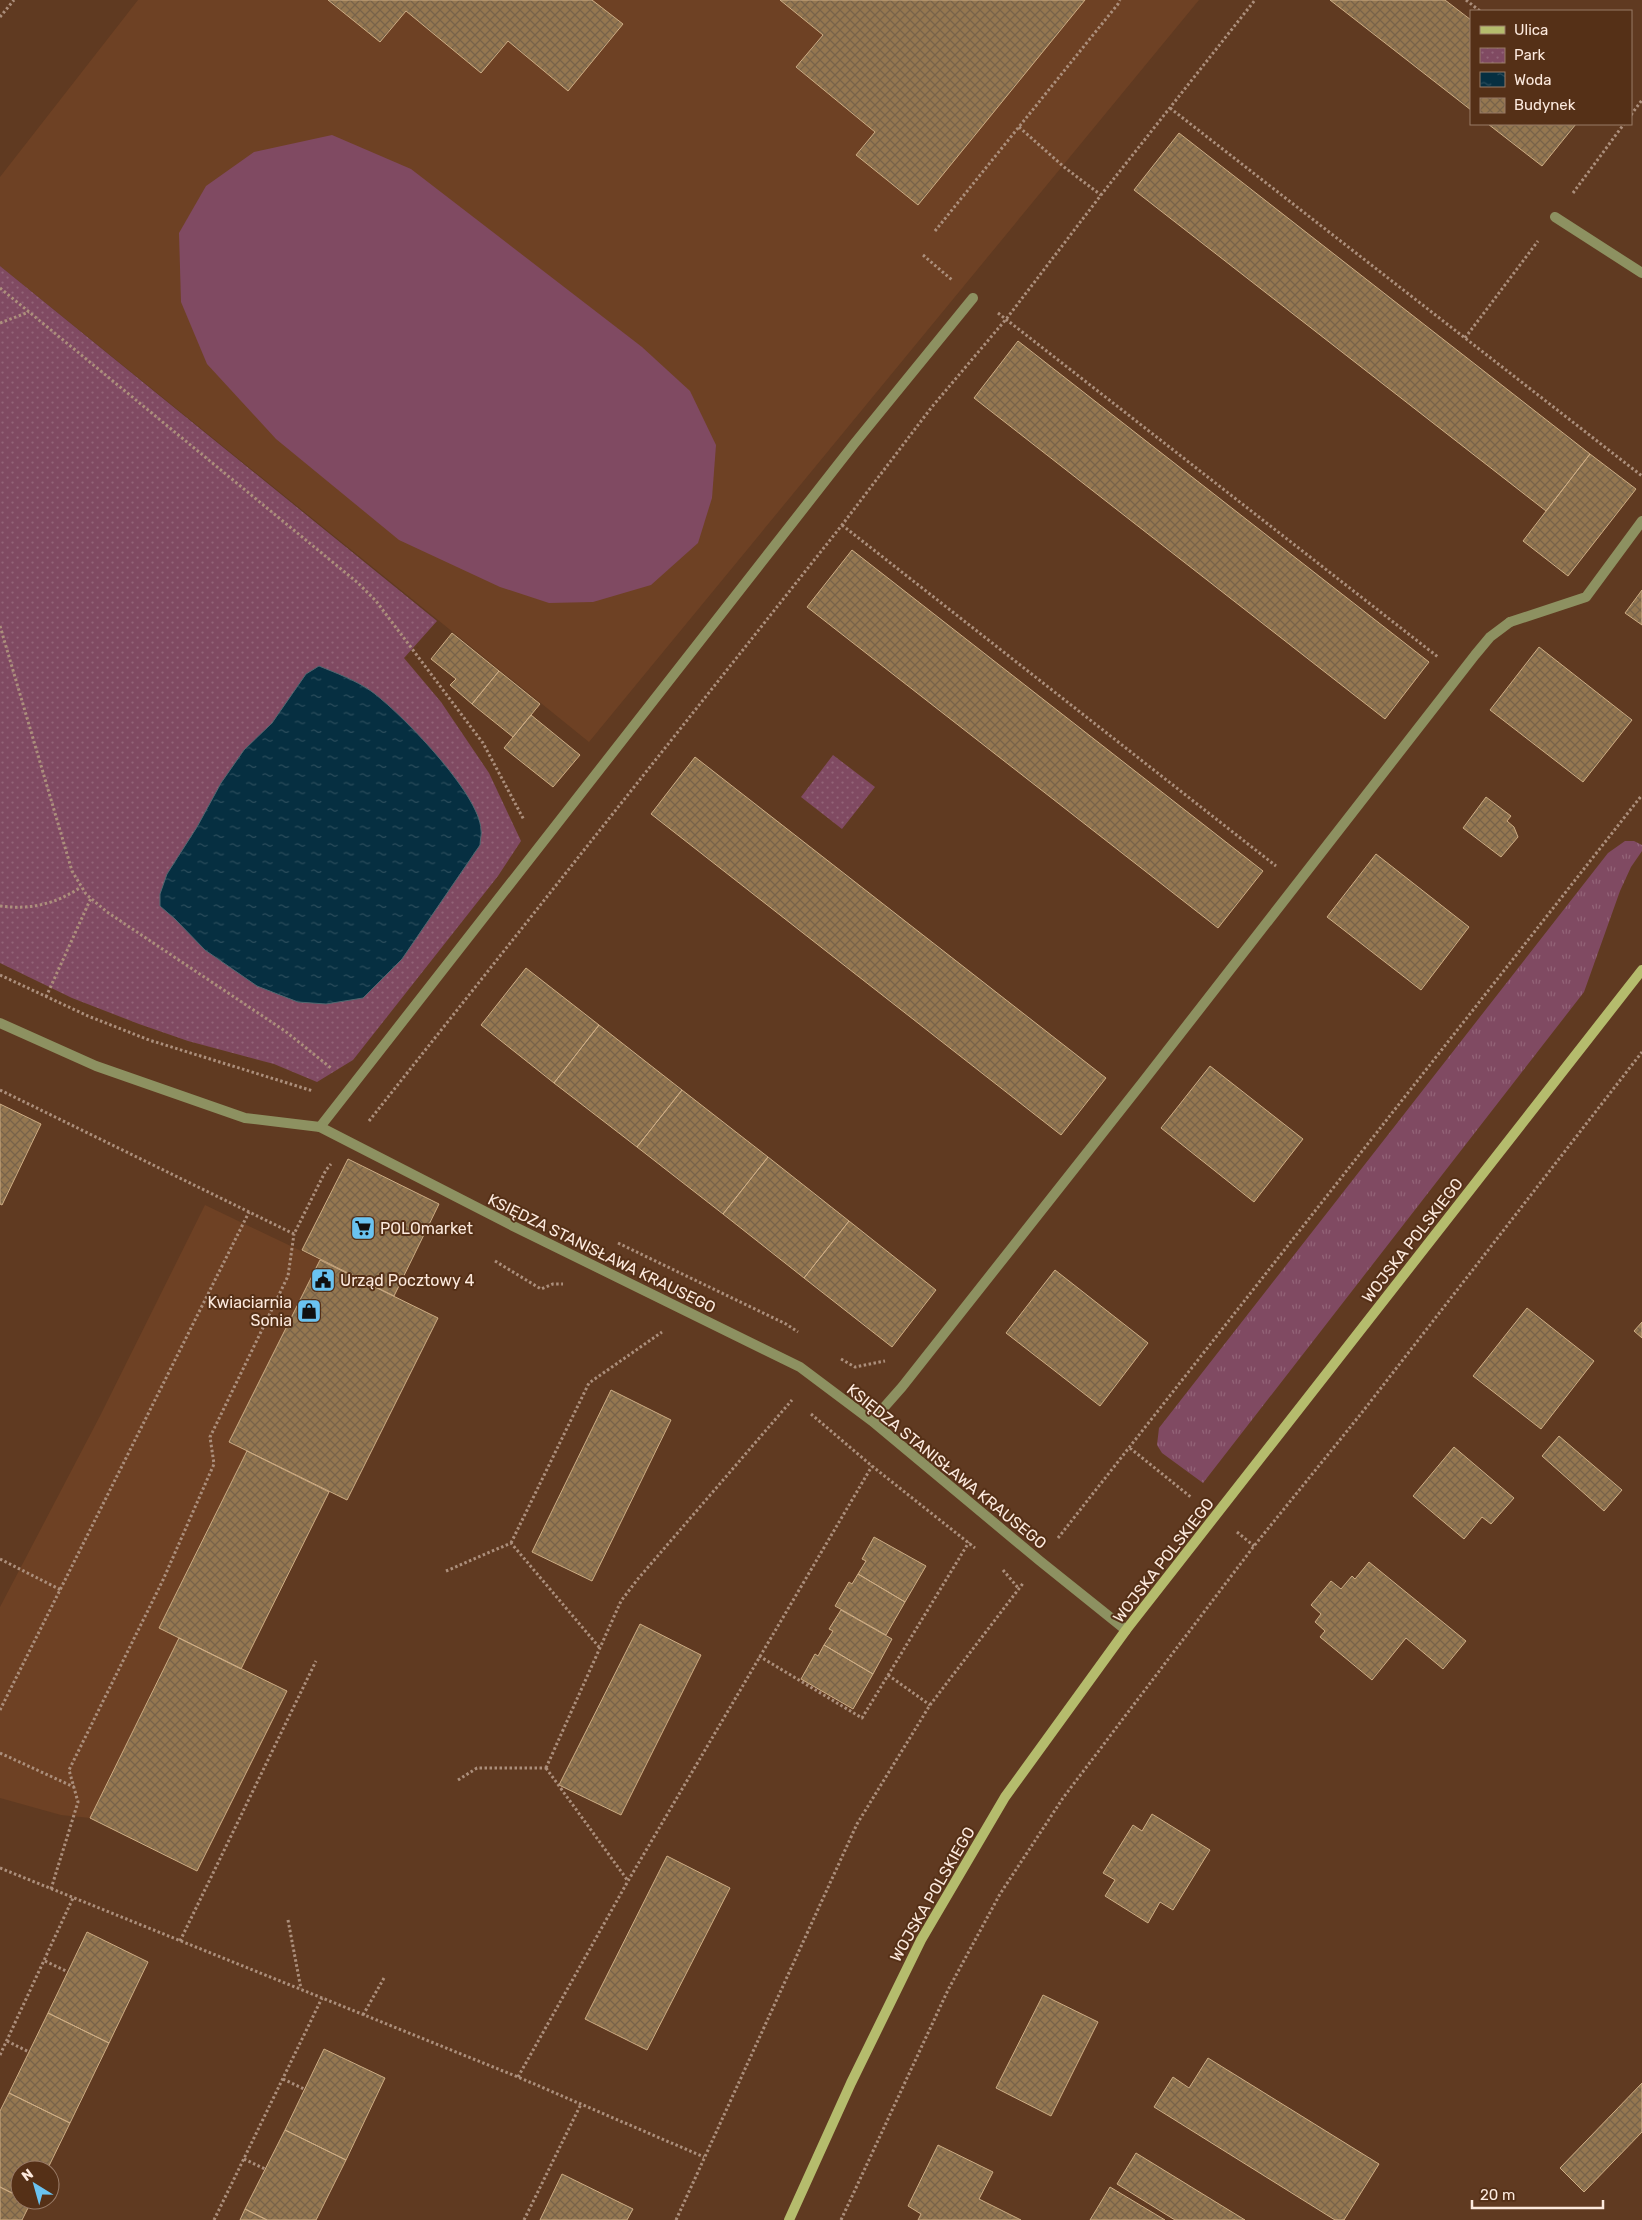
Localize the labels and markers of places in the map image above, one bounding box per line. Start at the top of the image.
supermarket icon: POLOmarket [350,1215,376,1241]
place label: POLOmarket [380,1219,473,1238]
public building icon: Urząd Pocztowy 4 [310,1267,336,1293]
place label: Urząd Pocztowy 4 [340,1271,474,1290]
place label: Kwiaciarnia Sonia [208,1293,292,1330]
shop icon: Kwiaciarnia Sonia [296,1298,322,1324]

